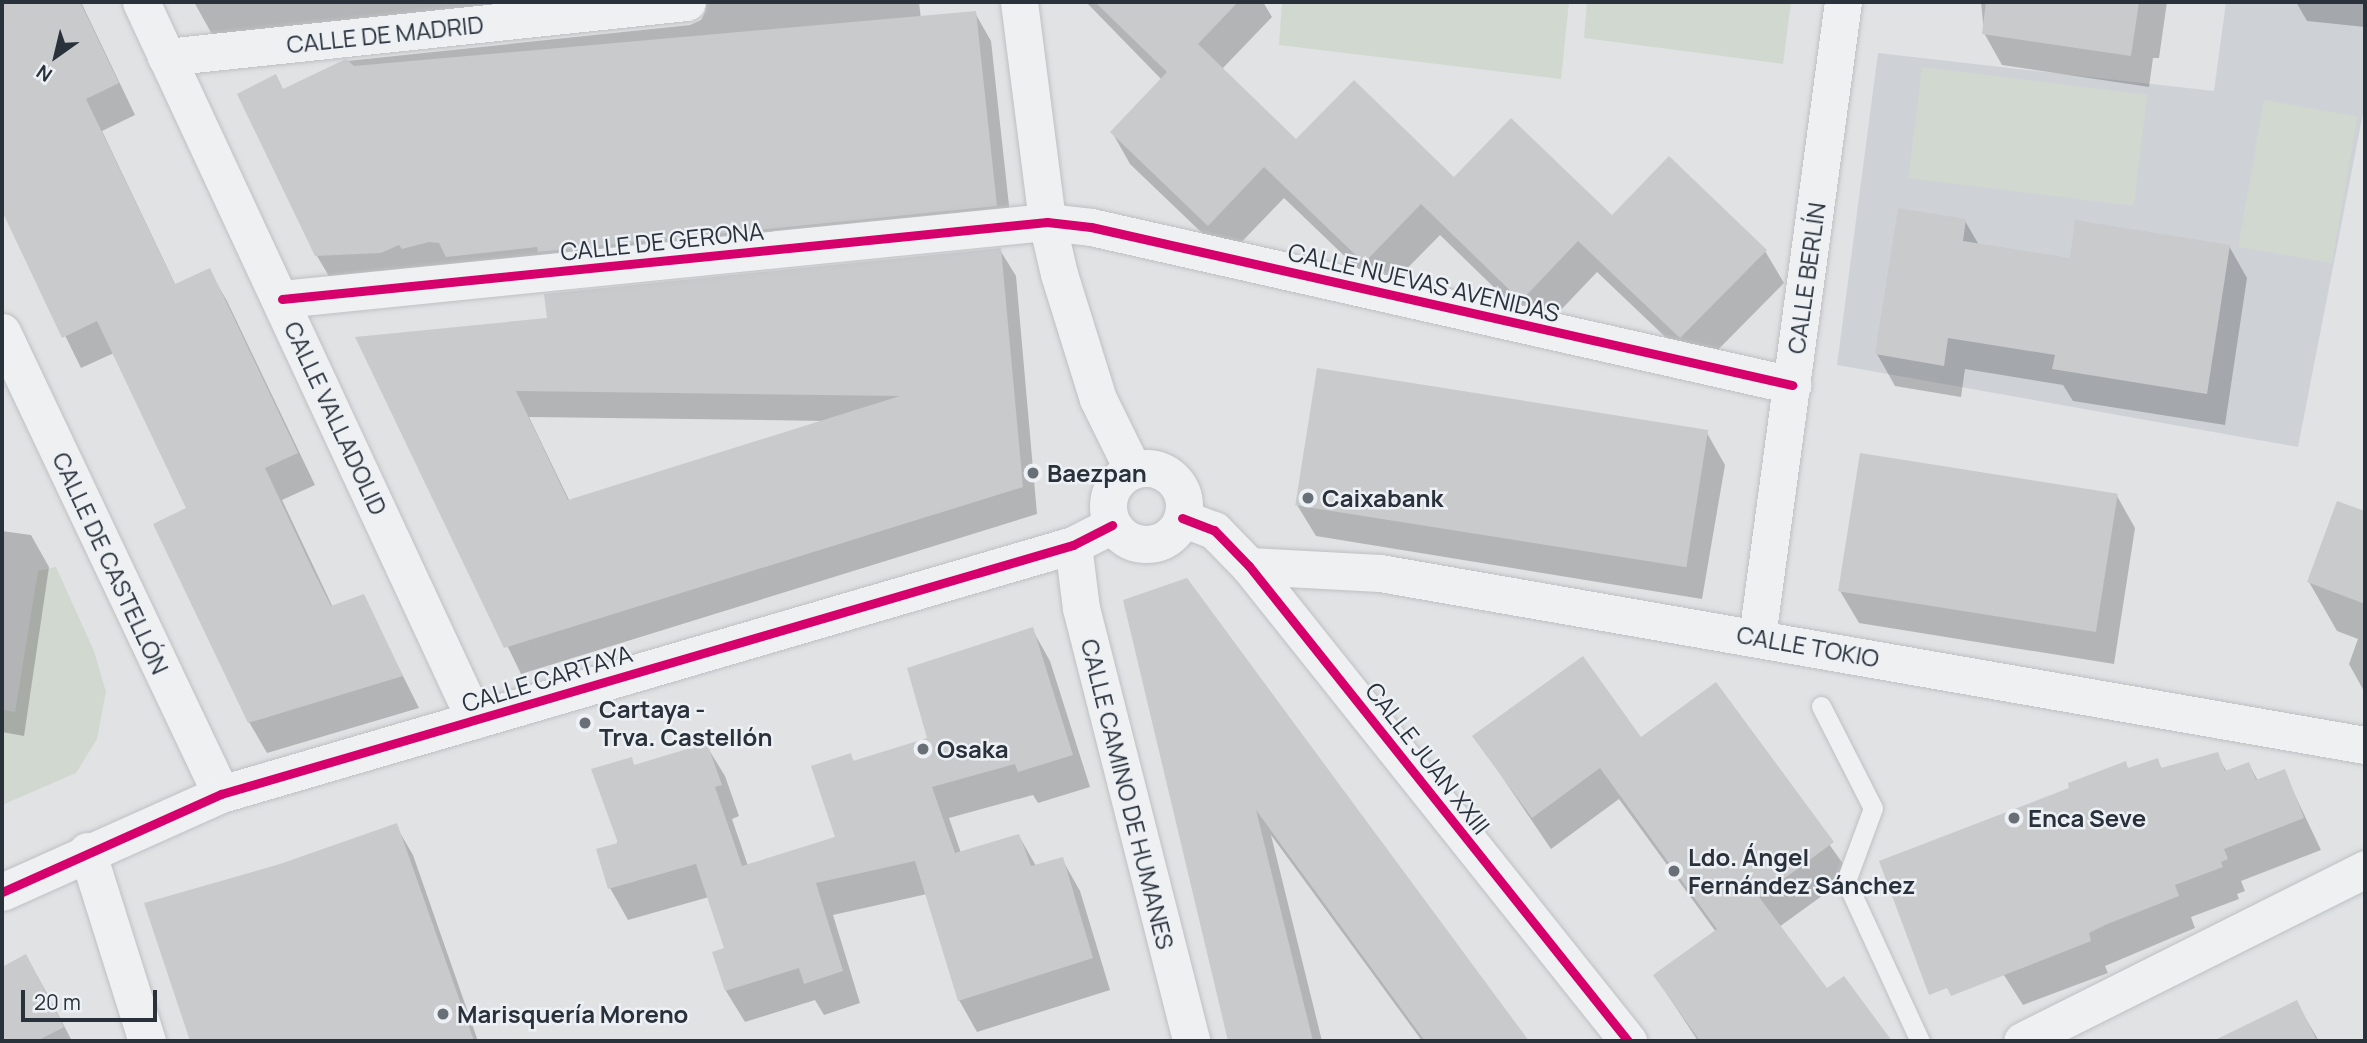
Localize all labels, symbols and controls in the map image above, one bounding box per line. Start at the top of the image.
street label: CALLE DE MADRID [285,9,485,59]
north arrow [21,21,91,91]
text: N [31,59,57,88]
street label: CALLE BERLÍN [1781,200,1831,356]
street label: CALLE DE GERONA [559,216,765,266]
street label: CALLE NUEVAS AVENIDAS [1285,237,1563,327]
street label: CALLE VALLADOLID [279,317,393,519]
street label: CALLE DE CASTELLÓN [47,447,175,679]
place label: Baezpan [1047,459,1147,487]
marker: Baezpan [1025,465,1041,481]
place label: Caixabank [1322,484,1443,512]
marker: Caixabank [1300,490,1316,506]
street label: CALLE TOKIO [1735,619,1881,673]
street label: CALLE CAMINO DE HUMANES [1075,636,1181,952]
street label: CALLE CARTAYA [458,638,636,718]
street label: CALLE JUAN XXIII [1360,676,1496,840]
place label: Cartaya - Trva. Castellón [599,695,772,751]
marker: Cartaya - Trva. Castellón [577,715,593,731]
place label: Osaka [937,735,1009,763]
marker: Osaka [915,741,931,757]
place label: Enca Seve [2028,804,2146,832]
marker: Enca Seve [2006,810,2022,826]
place label: Ldo. Ángel Fernández Sánchez [1688,843,1915,899]
marker: Ldo. Ángel Fernández Sánchez [1666,863,1682,879]
scale bar [24,976,161,1020]
text: 20 m [34,988,81,1016]
place label: Marisquería Moreno [457,1000,688,1028]
marker: Marisquería Moreno [435,1006,451,1022]

